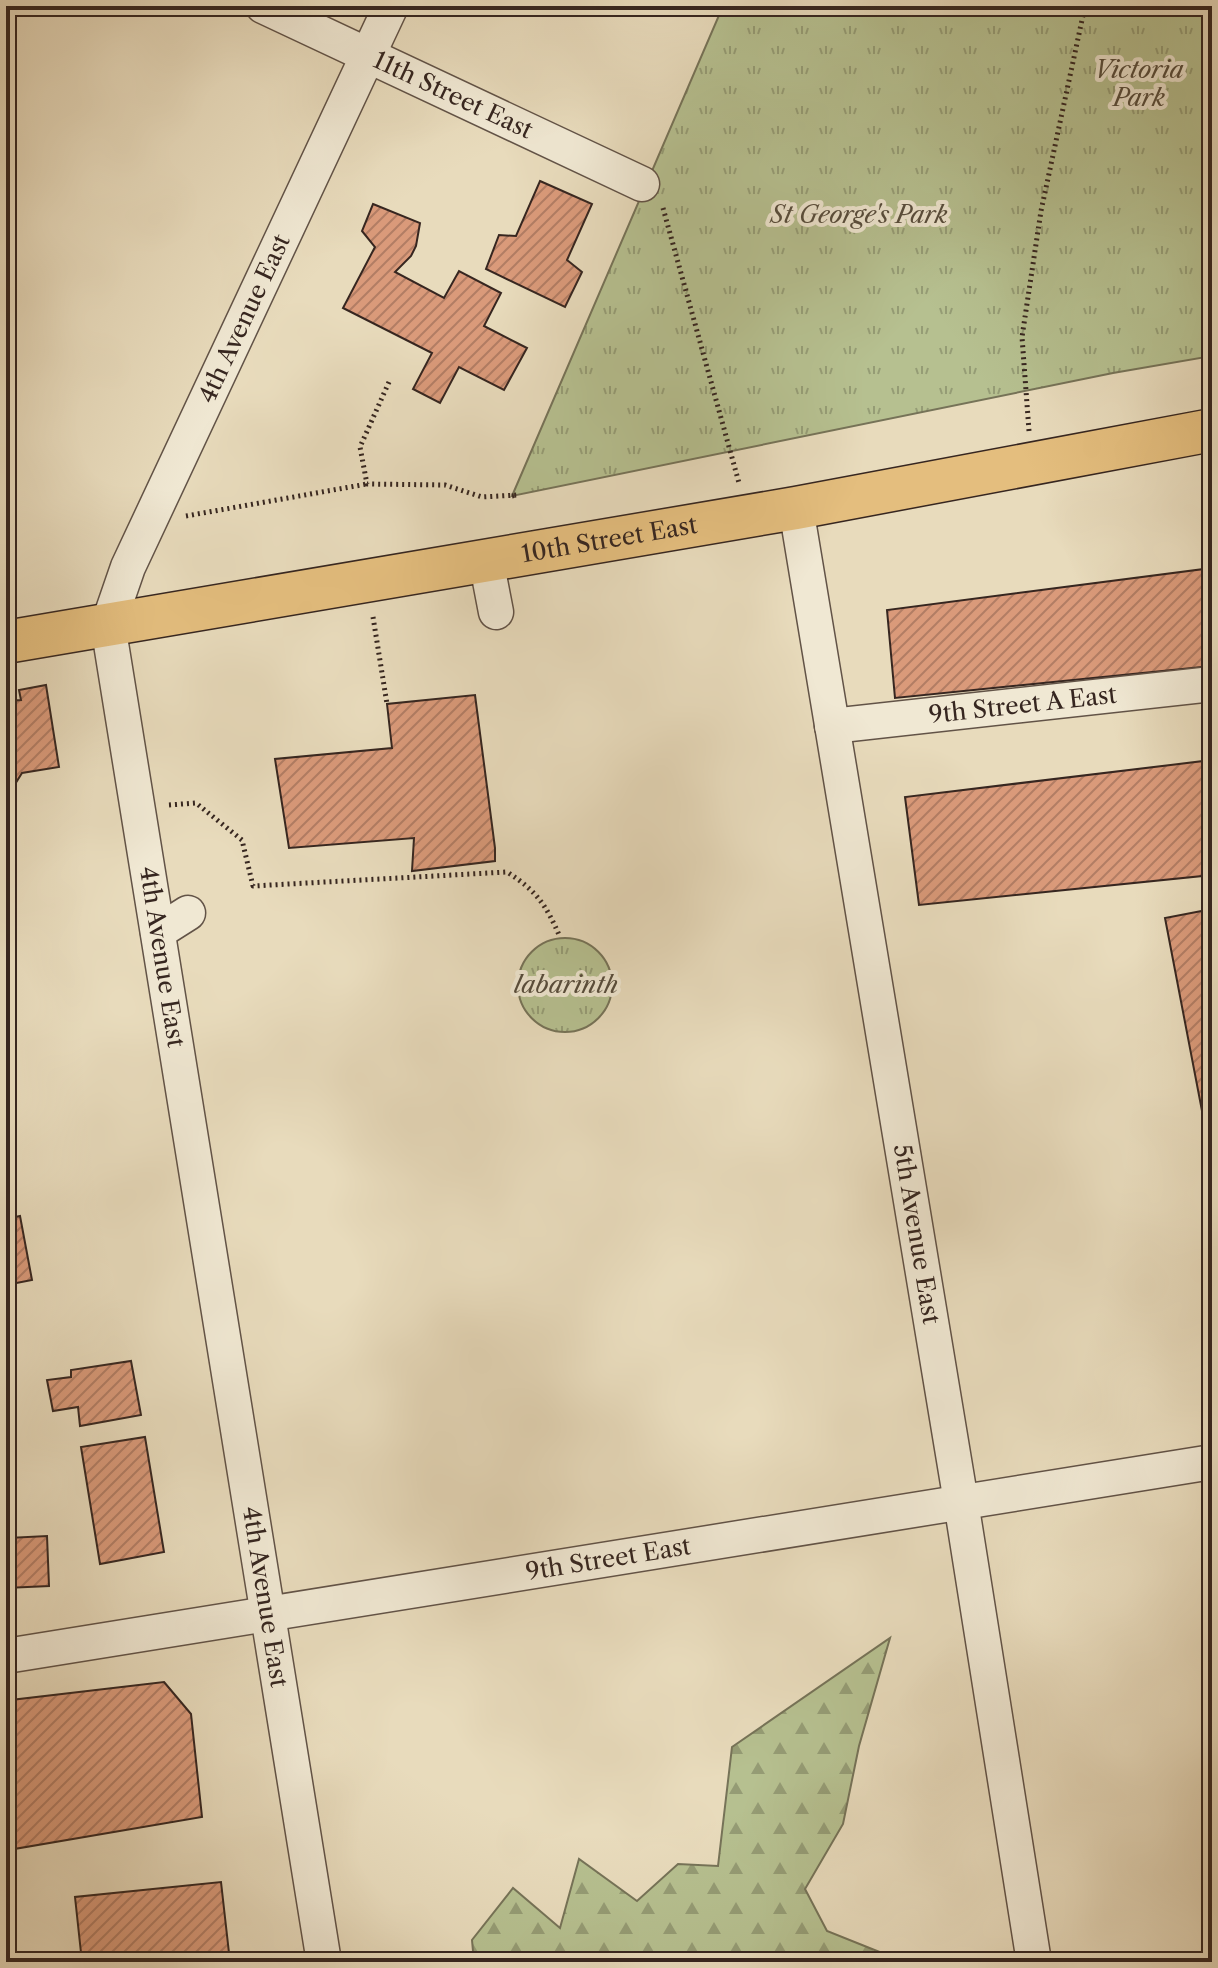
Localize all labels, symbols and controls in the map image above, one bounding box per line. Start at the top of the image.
street label: 11th Street East [369,45,538,145]
park label: Victoria Park [1094,55,1184,112]
park label: St George's Park [768,200,948,229]
street label: 4th Avenue East [192,229,296,407]
street label: 10th Street East [519,510,700,568]
street label: 9th Street A East [927,680,1119,729]
street label: 4th Avenue East [134,865,191,1050]
park label: labarinth [514,970,618,999]
street label: 5th Avenue East [888,1142,946,1327]
street label: 4th Avenue East [237,1505,294,1690]
street label: 9th Street East [524,1531,693,1586]

